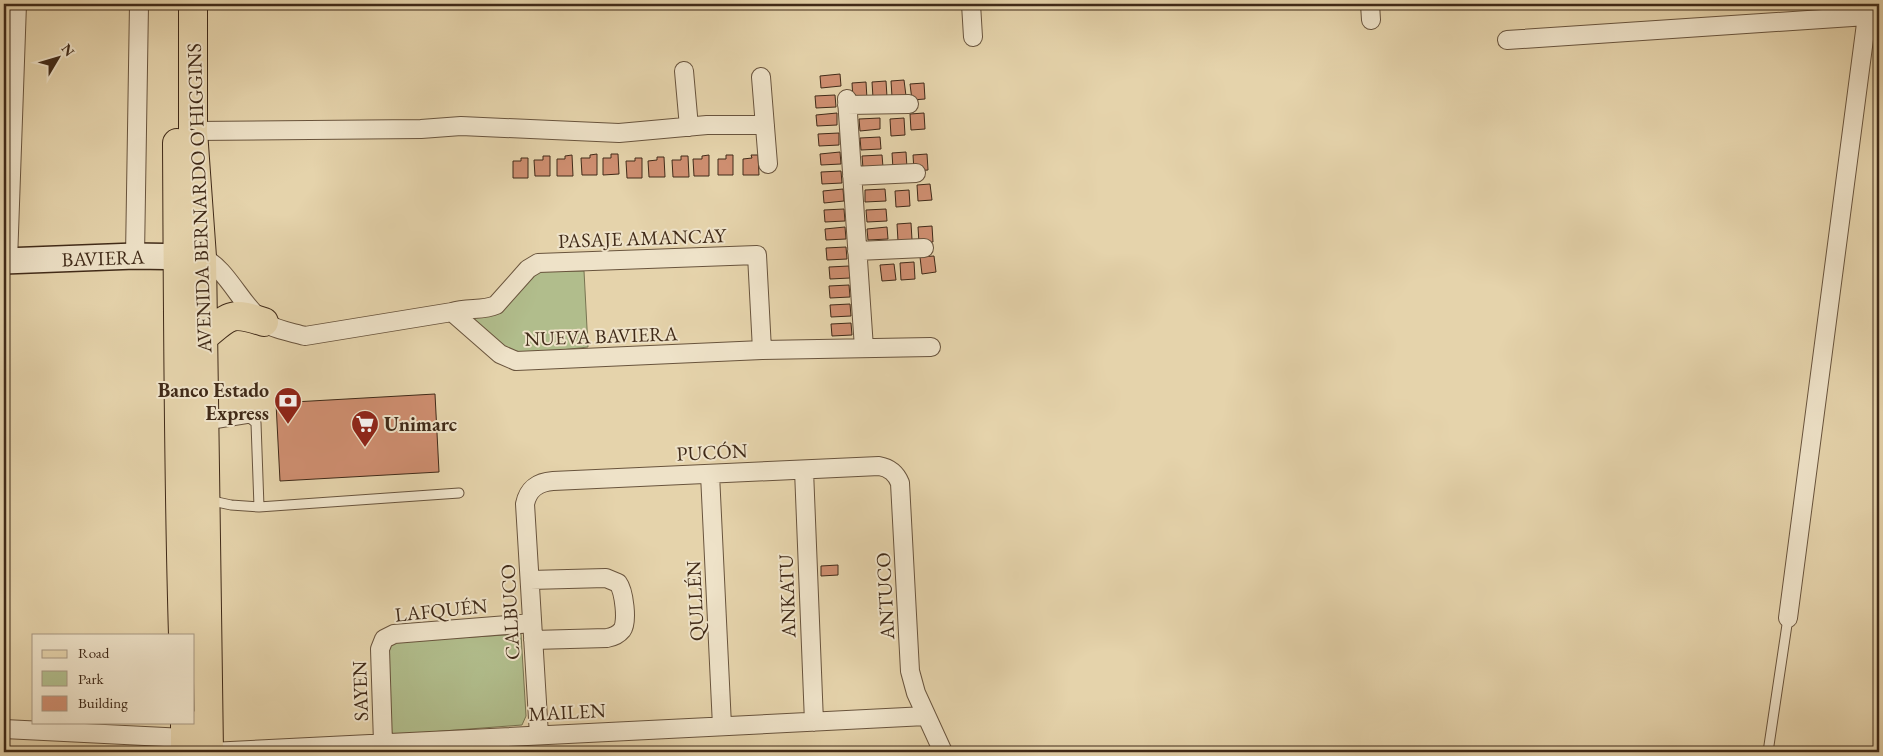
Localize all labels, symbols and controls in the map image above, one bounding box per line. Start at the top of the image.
north arrow [32,32,82,82]
text: N [58,40,79,61]
street label: AVENIDA BERNARDO O'HIGGINS [181,43,217,354]
street label: PASAJE AMANCAY [558,222,728,254]
street label: BAVIERA [61,244,145,272]
street label: NUEVA BAVIERA [524,320,678,352]
place label: Banco Estado Express [158,377,269,426]
bank icon: Banco Estado Express [273,386,303,425]
supermarket icon: Unimarc [350,409,380,448]
place label: Unimarc [384,411,457,437]
street label: PUCÓN [676,437,748,467]
street label: ANTUCO [870,552,900,641]
street label: ANKATU [773,554,801,639]
street label: QULLÉN [680,560,710,642]
street label: CALBUCO [495,564,525,660]
street label: LAFQUÉN [393,592,489,628]
legend [32,634,195,724]
text: Road [78,643,110,662]
street label: SAYEN [346,660,374,722]
text: Park [78,669,105,688]
text: Building [78,693,128,712]
street label: MAILEN [528,697,607,727]

